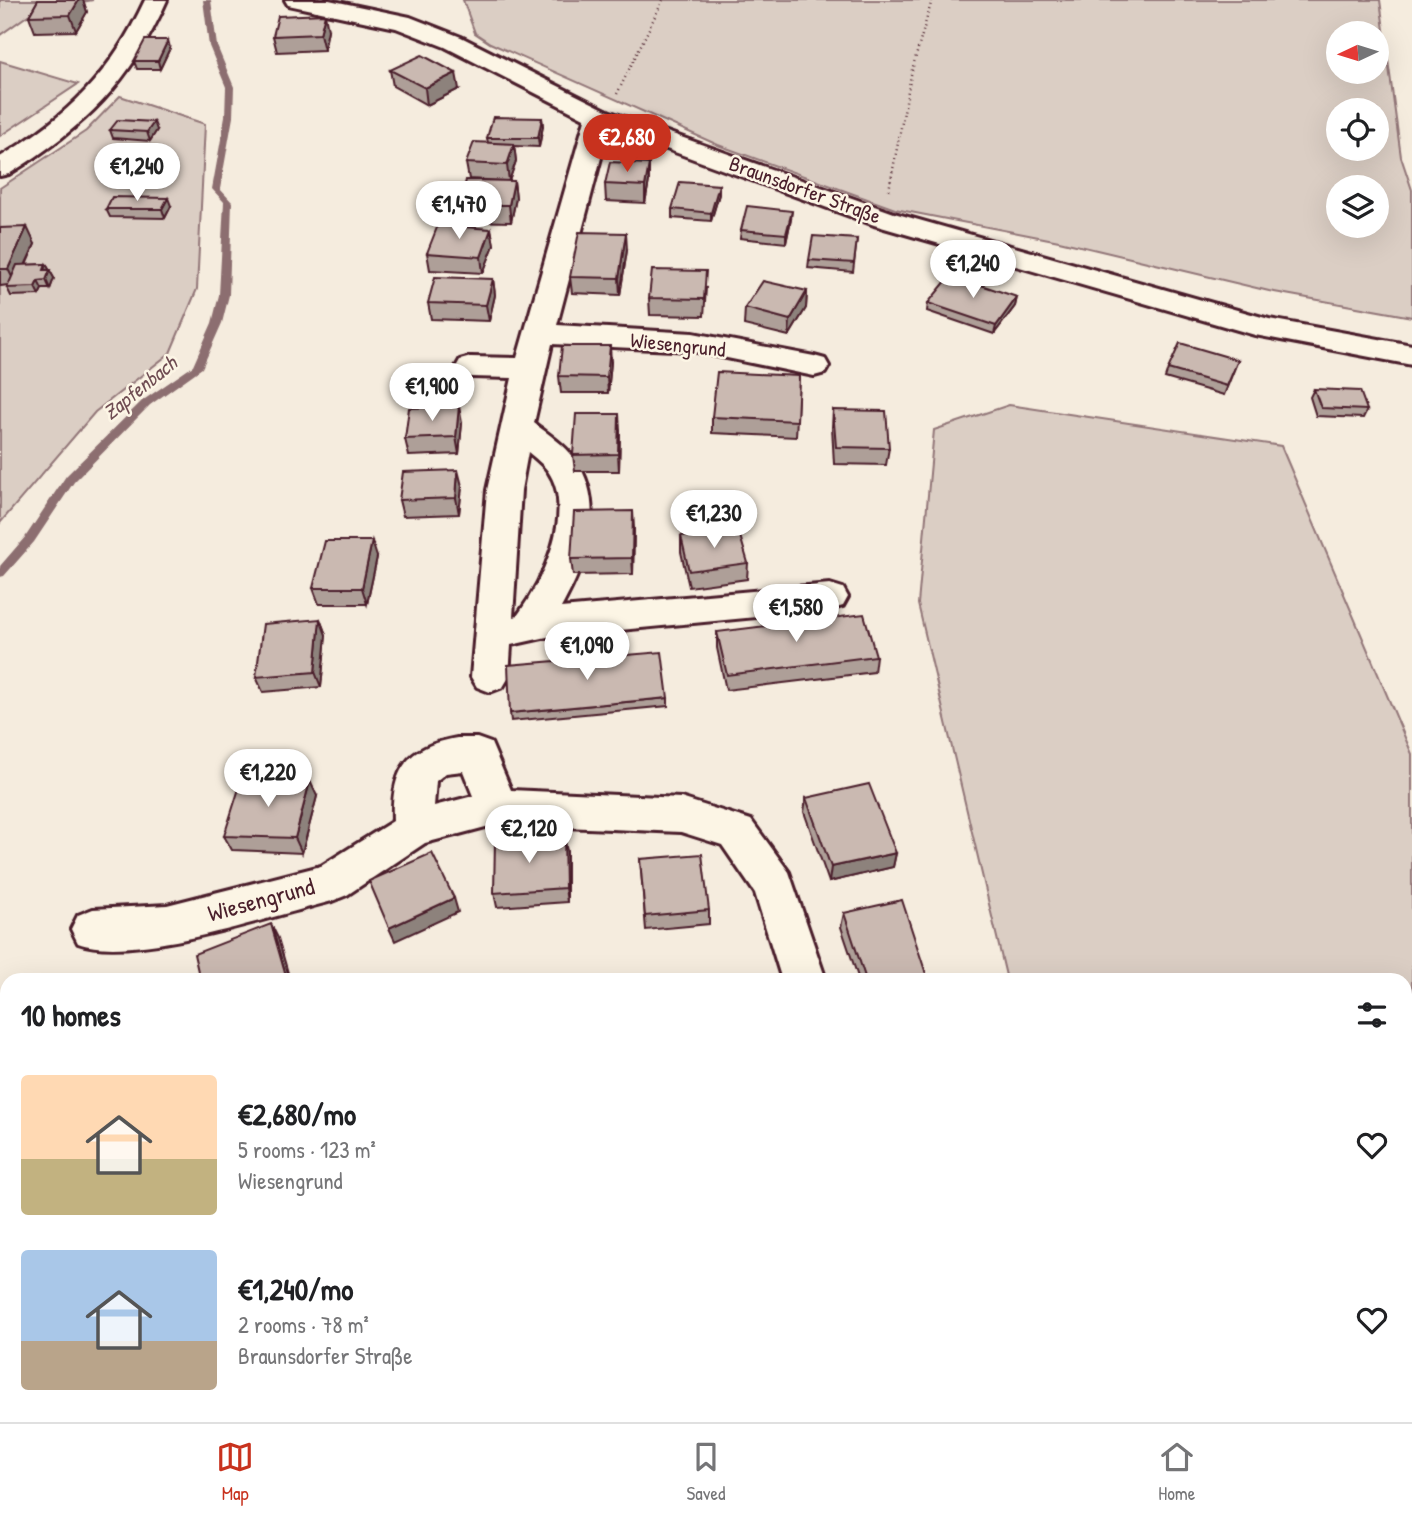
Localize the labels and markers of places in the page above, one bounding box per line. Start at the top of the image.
pin: €2,680 [570,114,684,174]
pin: €1,240 [80,144,194,203]
pin: €1,470 [402,182,516,241]
pin: €1,240 [916,240,1030,300]
pin: €1,900 [375,364,489,423]
pin: €1,230 [657,490,771,550]
pin: €1,580 [739,584,853,644]
pin: €1,090 [530,622,644,682]
pin: €1,220 [211,750,325,809]
pin: €2,120 [472,806,586,865]

